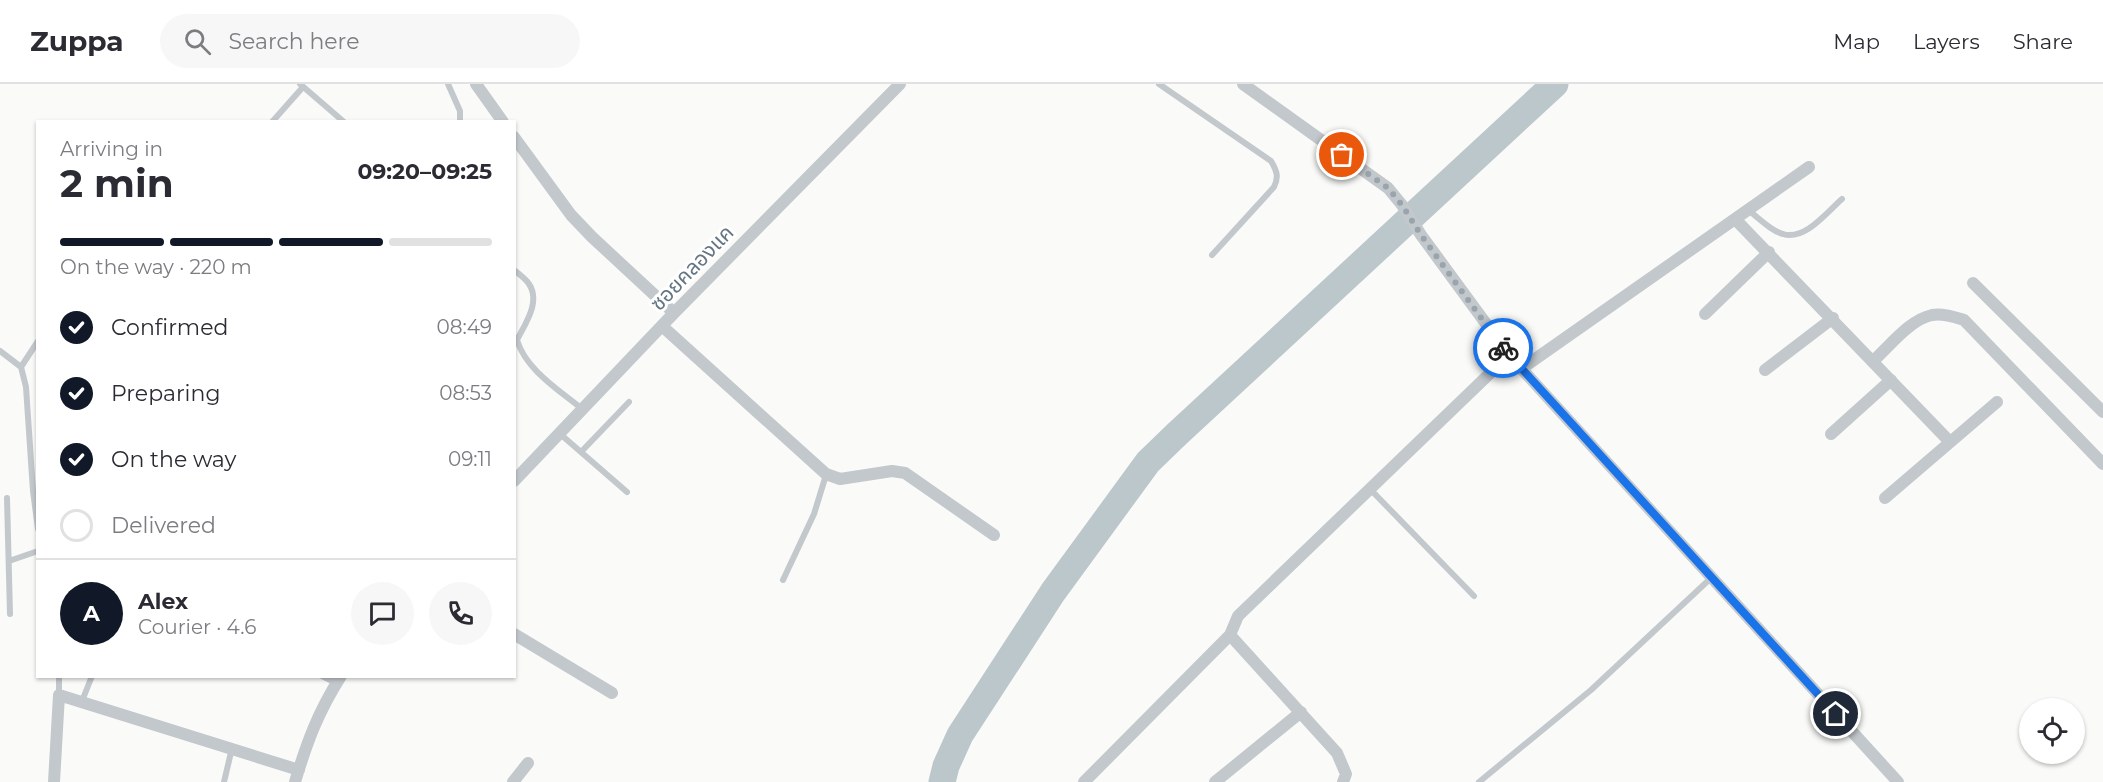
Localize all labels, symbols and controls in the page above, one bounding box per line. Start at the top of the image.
search box [160,14,580,68]
text: Zuppa [30,24,124,58]
icon: search [181,25,214,58]
text: Search here [229,28,359,55]
text: Map [1833,29,1880,54]
text: Layers [1913,29,1980,54]
text: Share [2013,29,2073,54]
pin [1316,129,1367,180]
text: Arriving in [60,137,163,161]
icon: bag [1325,138,1358,171]
text: 09:20–09:25 [357,158,492,185]
text: 2 min [60,159,174,207]
street label: ซอยคลองแค [645,220,739,316]
text: On the way · 220 m [60,255,252,279]
icon: check [60,311,93,344]
text: Confirmed [111,314,228,341]
text: 08:49 [437,315,492,339]
courier [1473,318,1533,378]
icon: bike [1487,332,1520,365]
icon: check [60,377,93,410]
text: Preparing [111,380,220,407]
text: 08:53 [439,381,492,405]
icon: check [60,443,93,476]
text: On the way [111,446,236,473]
text: 09:11 [448,447,492,471]
text: Delivered [111,512,216,539]
button: chat [351,582,414,645]
button: phone [429,582,492,645]
text: Alex [138,588,188,615]
text: A [83,600,100,627]
text: Courier · 4.6 [138,615,256,639]
pin [1810,688,1861,739]
icon: home [1819,697,1852,730]
map controls [2019,698,2085,764]
button: locate [2019,698,2085,764]

